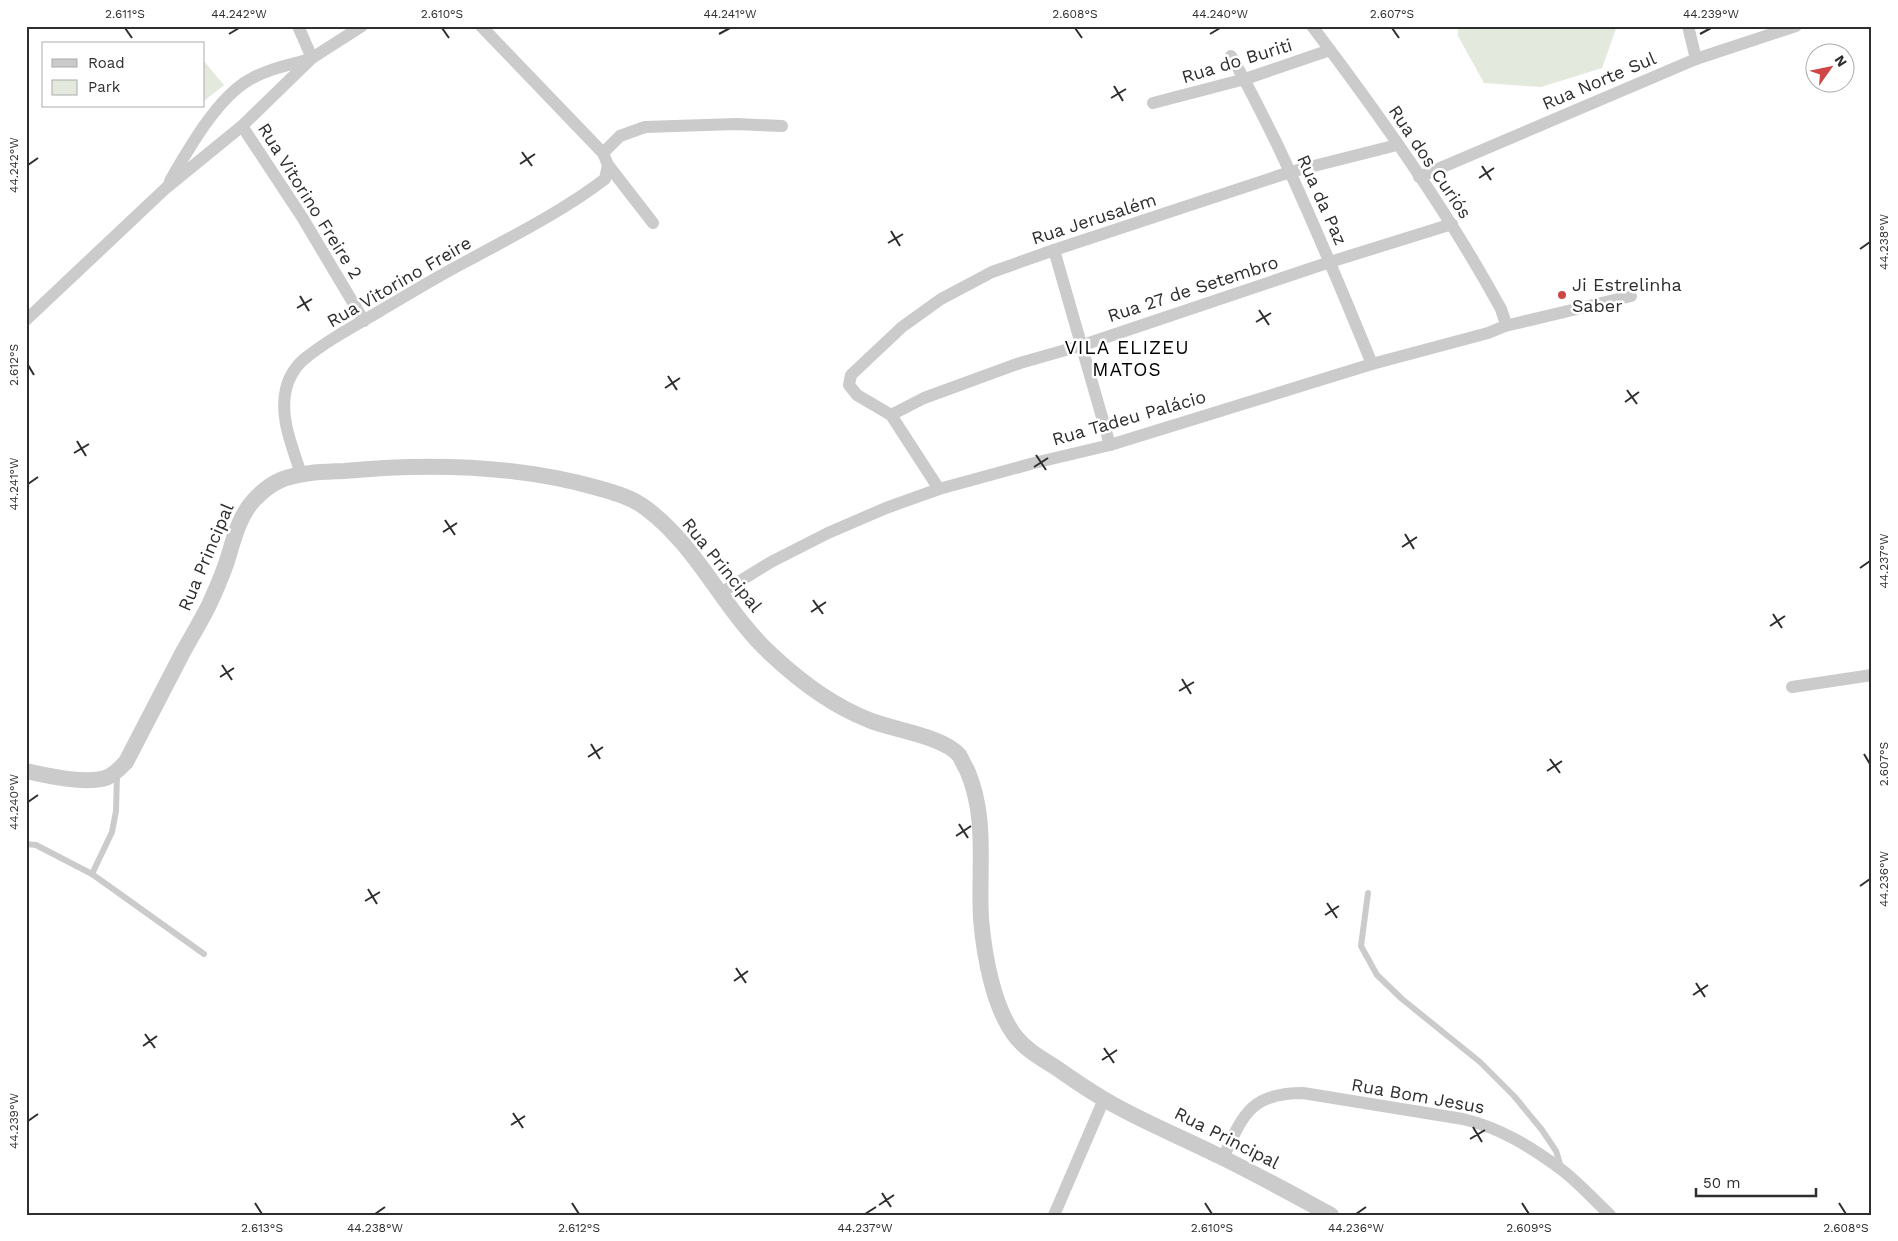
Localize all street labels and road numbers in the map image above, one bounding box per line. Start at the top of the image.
street label: Rua do Buriti [1179,34,1295,87]
street label: Rua Norte Sul [1539,47,1659,114]
street label: Rua dos Curiós [1385,101,1476,222]
street label: Rua Vitorino Freire 2 [254,119,367,283]
street label: Rua da Paz [1293,151,1352,248]
street label: Rua Jerusalém [1029,188,1159,249]
street label: Rua Vitorino Freire [323,232,475,331]
street label: Rua 27 de Setembro [1105,251,1281,326]
street label: Rua Tadeu Palácio [1050,386,1208,450]
street label: Rua Principal [173,499,238,614]
street label: Rua Principal [678,513,767,616]
street label: Rua Bom Jesus [1350,1073,1486,1118]
street label: Rua Principal [1171,1102,1284,1173]

